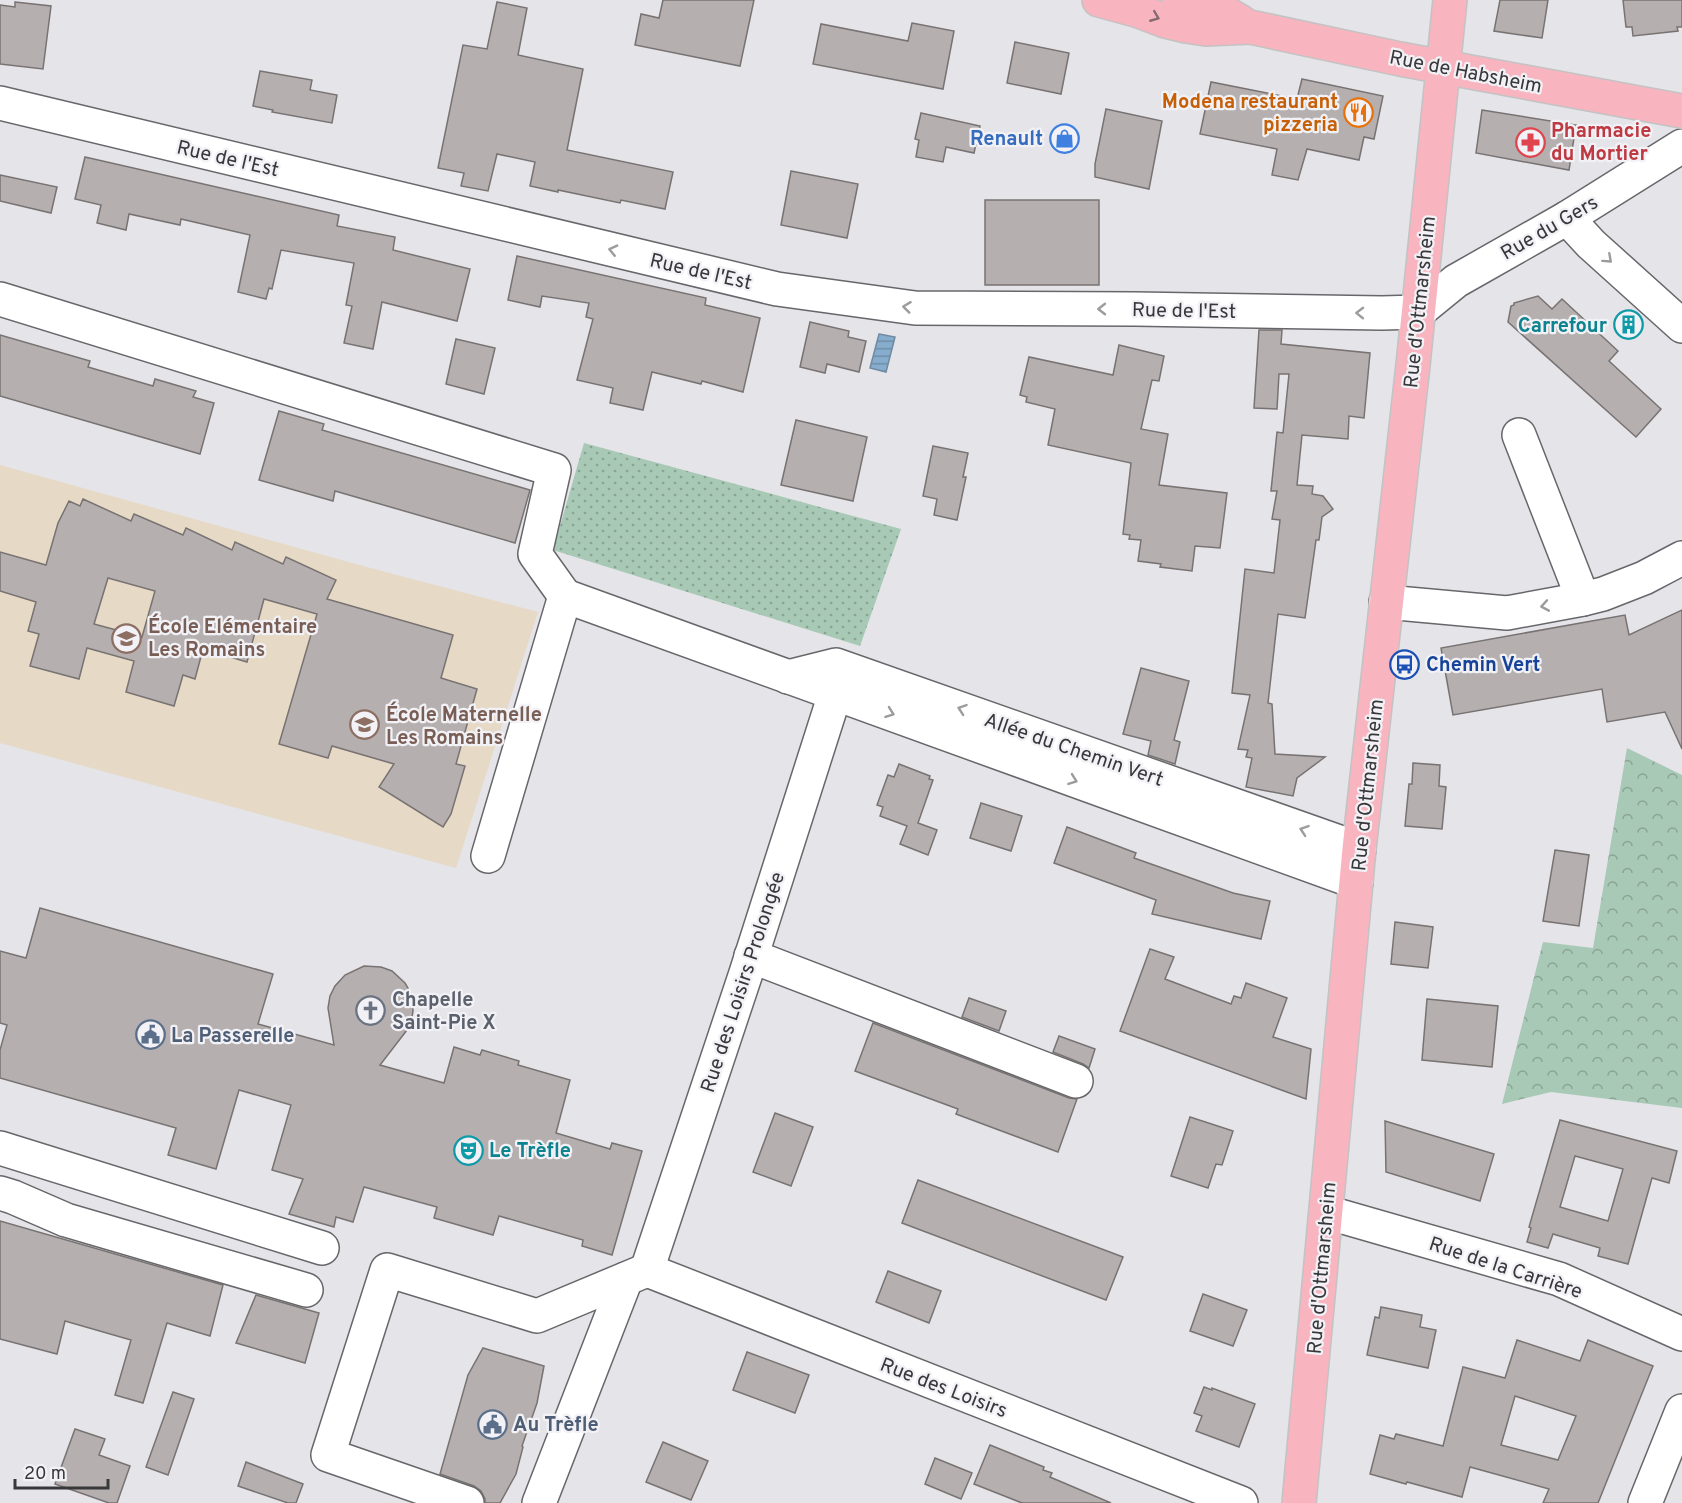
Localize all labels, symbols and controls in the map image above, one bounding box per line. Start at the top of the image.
one-way arrow [1148,10,1159,22]
street label: Rue de Habsheim [1387,45,1544,101]
place label: Modena restaurant pizzeria [1162,90,1338,139]
restaurant icon: Modena restaurant pizzeria [1343,97,1375,129]
place label: Pharmacie du Mortier [1551,119,1651,168]
shop icon: Renault [1048,122,1080,154]
pharmacy icon: Pharmacie du Mortier [1514,126,1546,158]
place label: Renault [970,127,1043,153]
street label: Rue de l'Est [174,136,281,184]
street label: Rue du Gers [1497,190,1603,267]
street label: Rue d'Ottmarsheim [1399,215,1443,390]
one-way arrow [608,244,618,257]
street label: Rue de l'Est [647,249,754,297]
one-way arrow [1601,252,1612,263]
street label: Rue de l'Est [1132,298,1236,326]
one-way arrow [902,301,912,313]
one-way arrow [1097,302,1106,315]
one-way arrow [1355,307,1364,319]
building icon: Carrefour [1612,309,1644,341]
place label: Carrefour [1518,314,1608,340]
one-way arrow [1541,599,1551,612]
place label: École Elémentaire Les Romains [148,613,317,664]
school or university icon: École Elémentaire Les Romains [111,622,143,654]
bus stop icon: Chemin Vert [1389,648,1421,680]
place label: Chemin Vert [1426,653,1541,679]
street label: Rue d'Ottmarsheim [1347,698,1391,873]
place label: École Maternelle Les Romains [386,701,542,752]
one-way arrow [957,704,968,717]
one-way arrow [884,706,895,719]
street label: Allée du Chemin Vert [980,708,1166,794]
school or university icon: École Maternelle Les Romains [349,709,381,741]
one-way arrow [1067,772,1078,785]
one-way arrow [1299,824,1310,837]
street label: Rue des Loisirs Prolongée [696,869,792,1096]
place label: Chapelle Saint-Pie X [392,988,496,1037]
church icon: Chapelle Saint-Pie X [355,994,387,1026]
public building icon: La Passerelle [134,1019,166,1051]
place label: La Passerelle [171,1024,294,1050]
theatre icon: Le Trèfle [452,1134,484,1166]
place label: Le Trèfle [489,1139,571,1165]
street label: Rue d'Ottmarsheim [1303,1181,1343,1355]
street label: Rue de la Carrière [1425,1232,1585,1306]
street label: Rue des Loisirs [876,1353,1011,1425]
public building icon: Au Trèfle [476,1408,508,1440]
place label: Au Trèfle [513,1413,599,1439]
scale bar [15,1452,108,1490]
text: 20 m [24,1463,66,1486]

